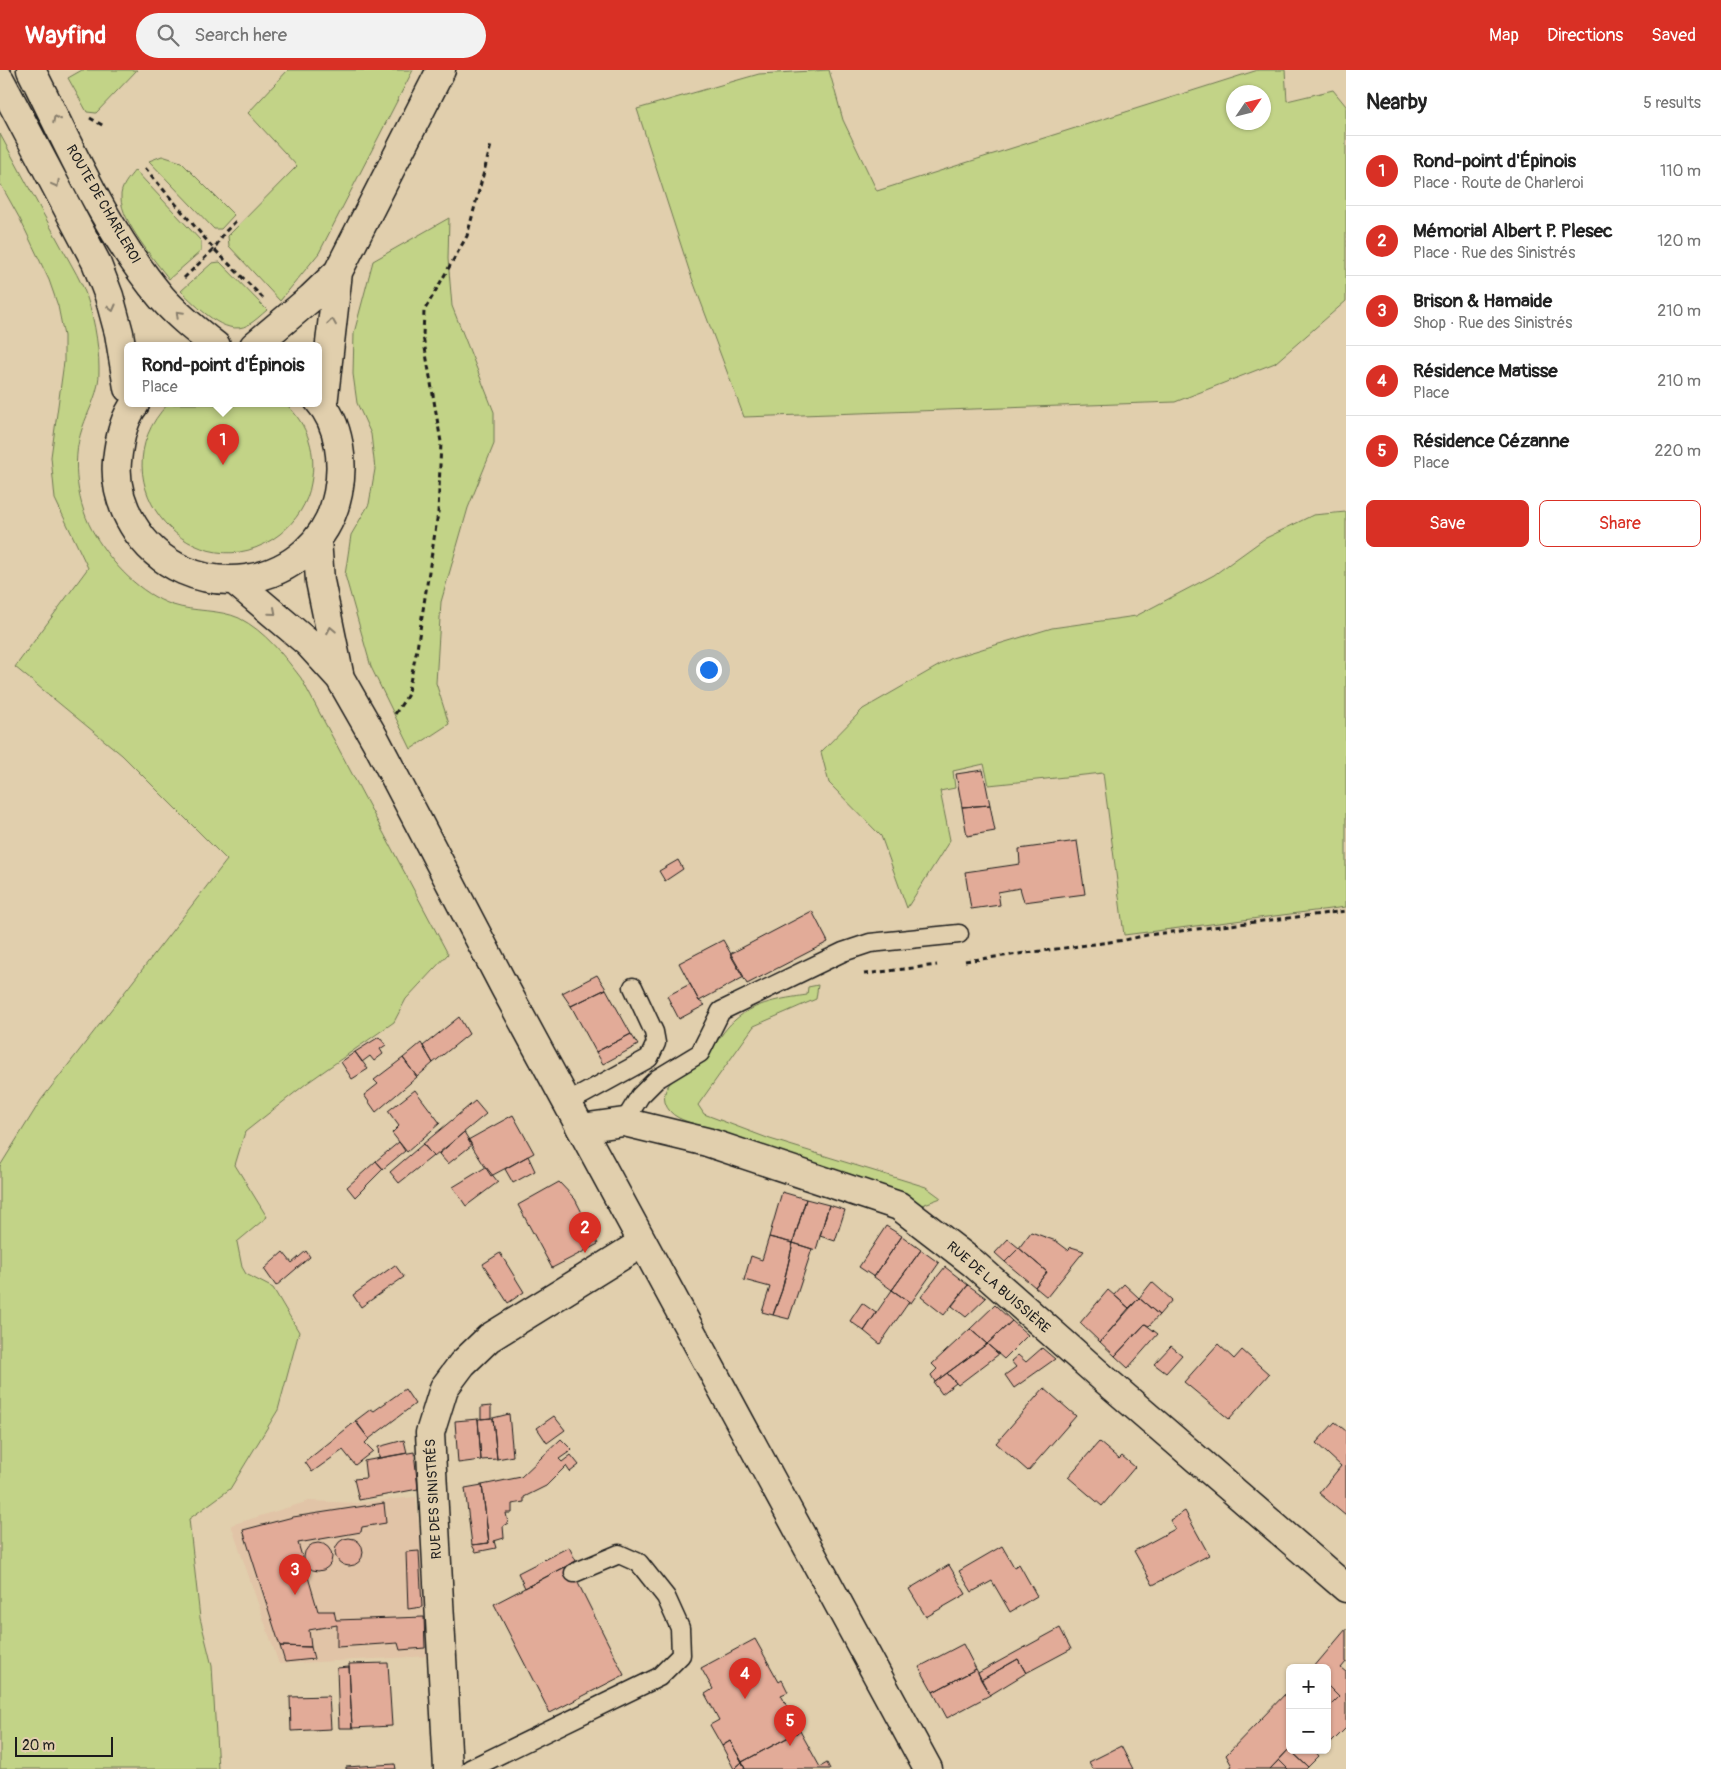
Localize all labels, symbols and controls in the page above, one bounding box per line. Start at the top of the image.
search box [136,13,486,58]
text: Wayfind [25,21,106,50]
icon: search [154,21,182,49]
text: Search here [194,23,287,47]
text: Map [1489,24,1519,47]
text: Directions [1547,24,1623,47]
text: Saved [1651,24,1696,47]
north arrow [1226,85,1271,130]
text: Nearby [1366,89,1427,116]
text: 5 results [1643,93,1701,113]
one-way arrow [52,115,62,124]
street label: ROUTE DE CHARLEROI [63,142,144,267]
text: Rond-point d'Épinois [1413,149,1576,173]
text: 1 [1379,161,1385,181]
text: 110 m [1660,161,1701,181]
text: Place · Route de Charleroi [1413,173,1583,193]
one-way arrow [50,179,60,188]
text: Mémorial Albert P. Plesec [1413,219,1613,243]
text: 2 [1378,231,1386,251]
text: 120 m [1657,231,1701,251]
text: Place · Rue des Sinistrés [1413,243,1575,263]
text: Brison & Hamaide [1413,289,1552,313]
text: 3 [1378,301,1386,321]
text: 210 m [1657,301,1701,321]
one-way arrow [106,303,117,312]
one-way arrow [176,311,185,320]
text: Shop · Rue des Sinistrés [1413,313,1572,333]
one-way arrow [327,318,337,327]
popup [124,342,322,407]
text: Rond-point d'Épinois [142,353,304,377]
text: Résidence Matisse [1413,359,1558,383]
text: 4 [1377,371,1387,391]
text: 210 m [1657,371,1701,391]
text: Place [142,377,178,397]
text: Place [1413,383,1449,403]
pin: 1 [207,424,239,465]
text: Résidence Cézanne [1413,429,1569,453]
text: 5 [1378,441,1386,461]
text: 220 m [1655,441,1701,461]
text: Place [1413,453,1449,473]
button: Save [1366,500,1529,547]
button: Share [1539,500,1701,547]
one-way arrow [267,606,276,615]
one-way arrow [326,625,336,634]
your location [696,657,722,683]
pin: 2 [569,1212,601,1253]
street label: RUE DE LA BUISSIÈRE [943,1237,1055,1337]
street label: RUE DES SINISTRÉS [421,1438,445,1560]
pin: 3 [279,1554,311,1595]
pin: 4 [729,1658,761,1699]
map controls [1286,1664,1331,1754]
button: + [1286,1664,1331,1709]
pin: 5 [774,1705,806,1746]
button: − [1286,1709,1331,1754]
scale bar [15,1734,112,1757]
text: 20 m [22,1737,55,1754]

